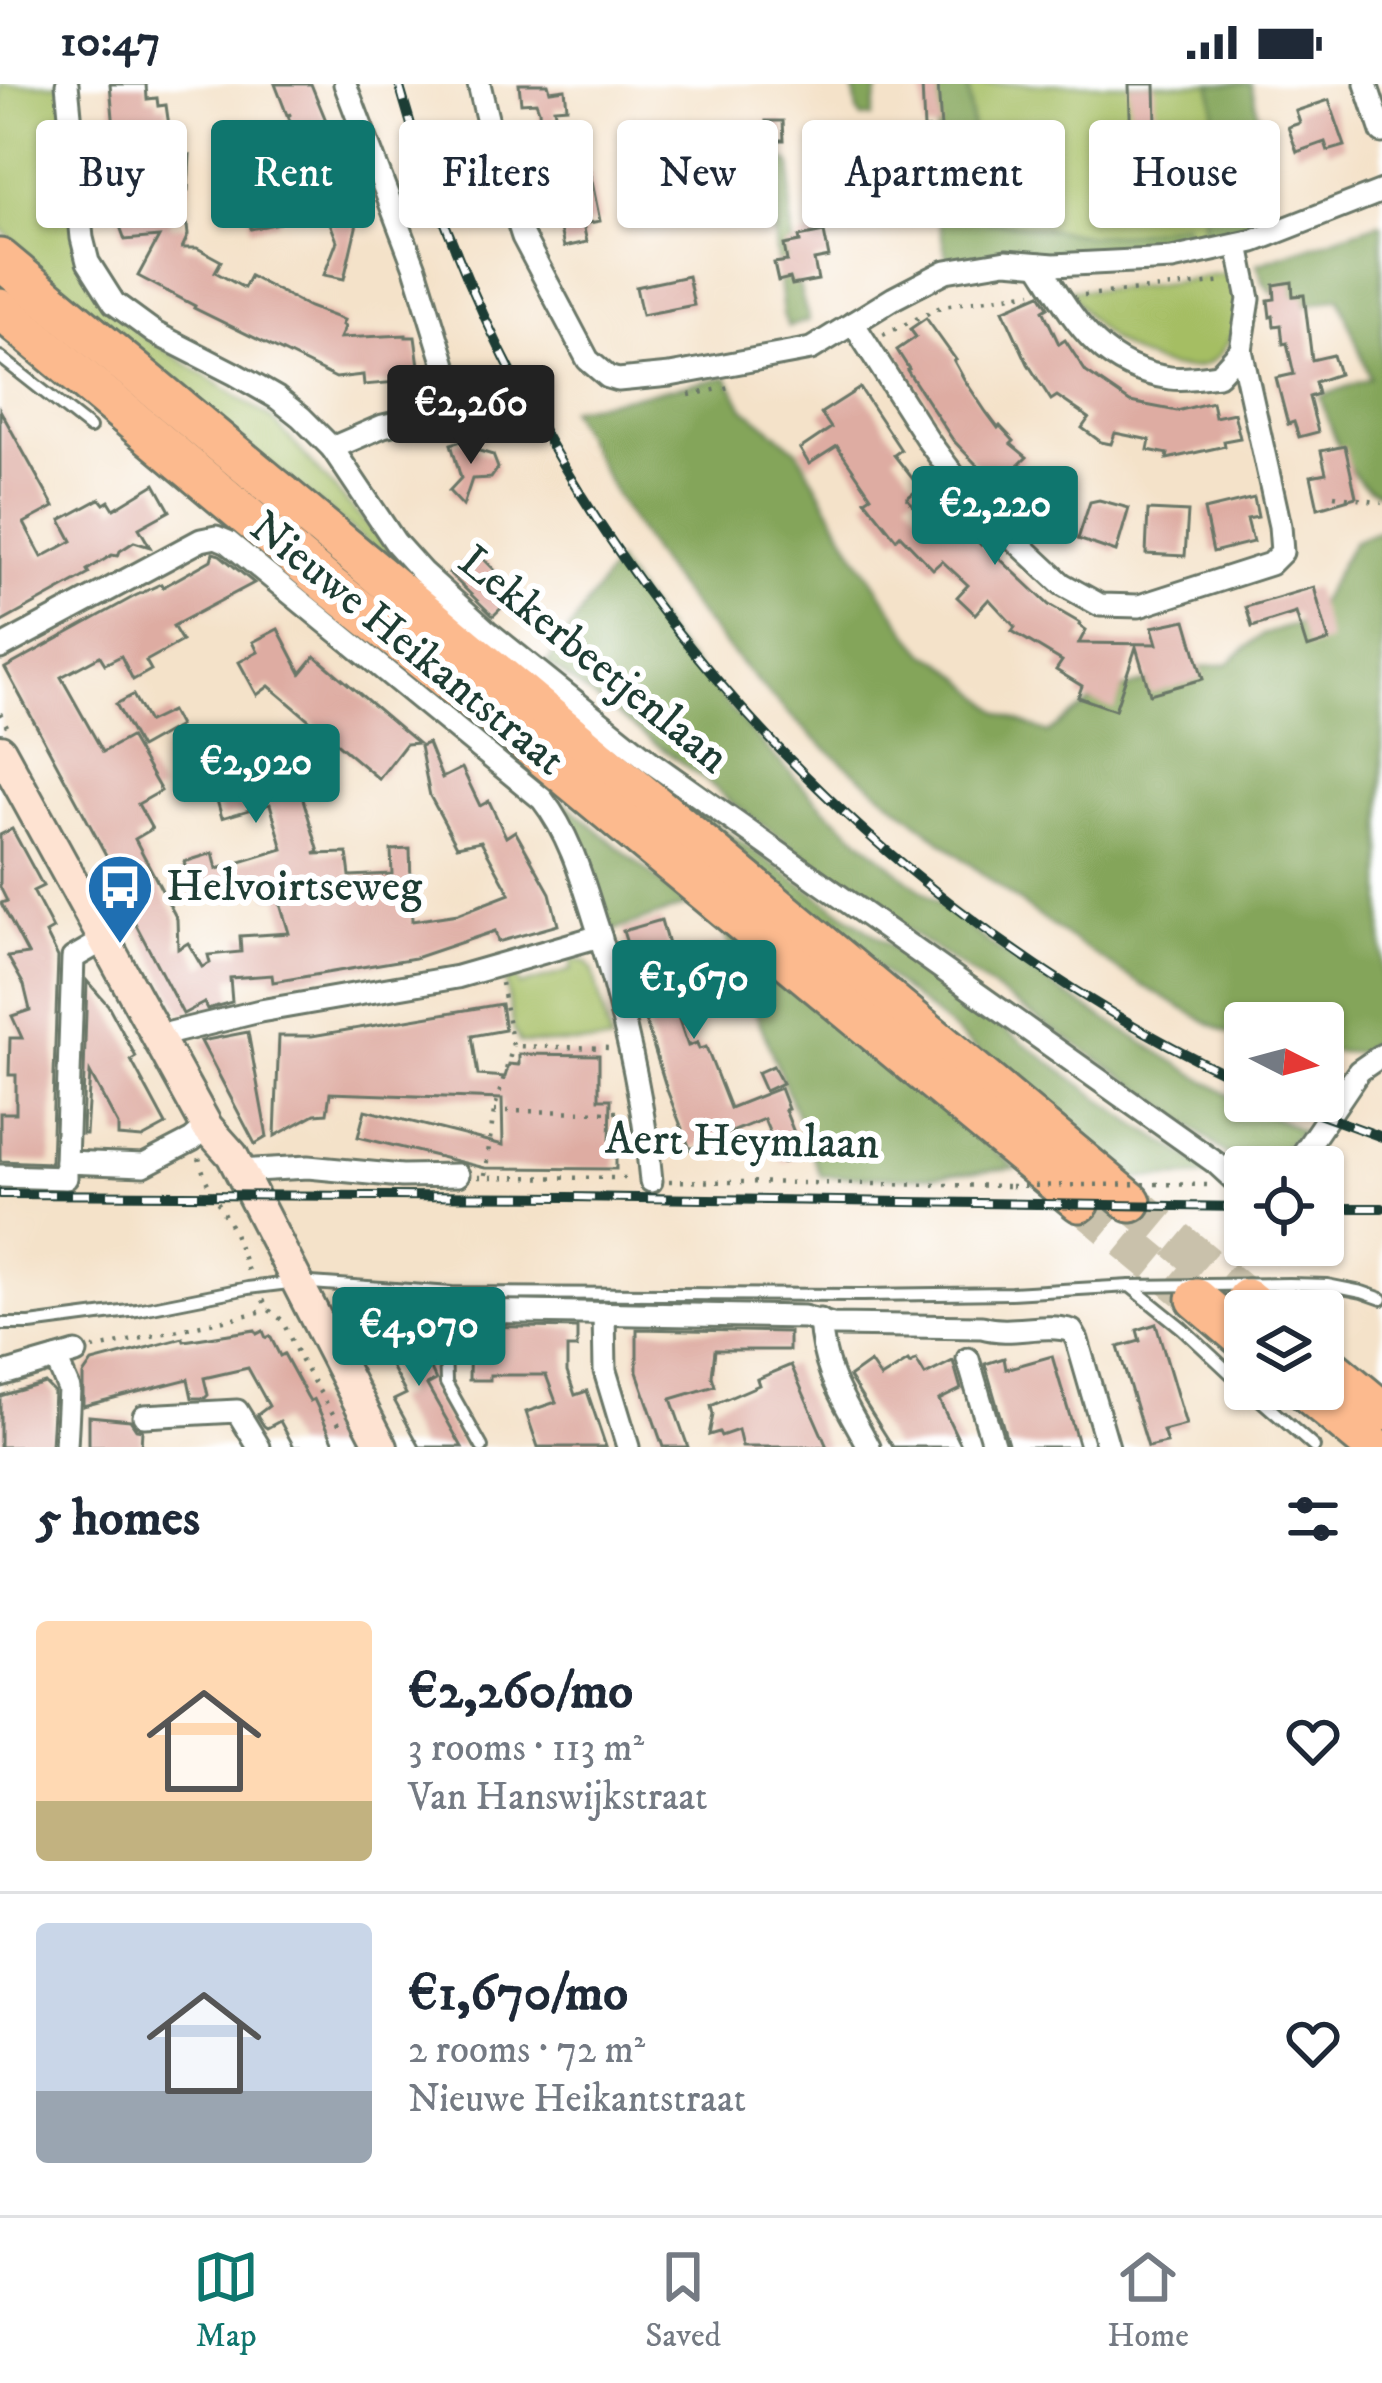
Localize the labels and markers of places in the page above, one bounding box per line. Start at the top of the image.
pin: €2,260 [373,365,569,467]
pin: €2,220 [897,466,1093,568]
pin: €2,920 [158,724,354,826]
bus stop icon: Helvoirtseweg [85,852,155,946]
place label: Helvoirtseweg [166,859,422,915]
pin: €1,670 [596,940,792,1042]
pin: €4,070 [321,1287,517,1389]

